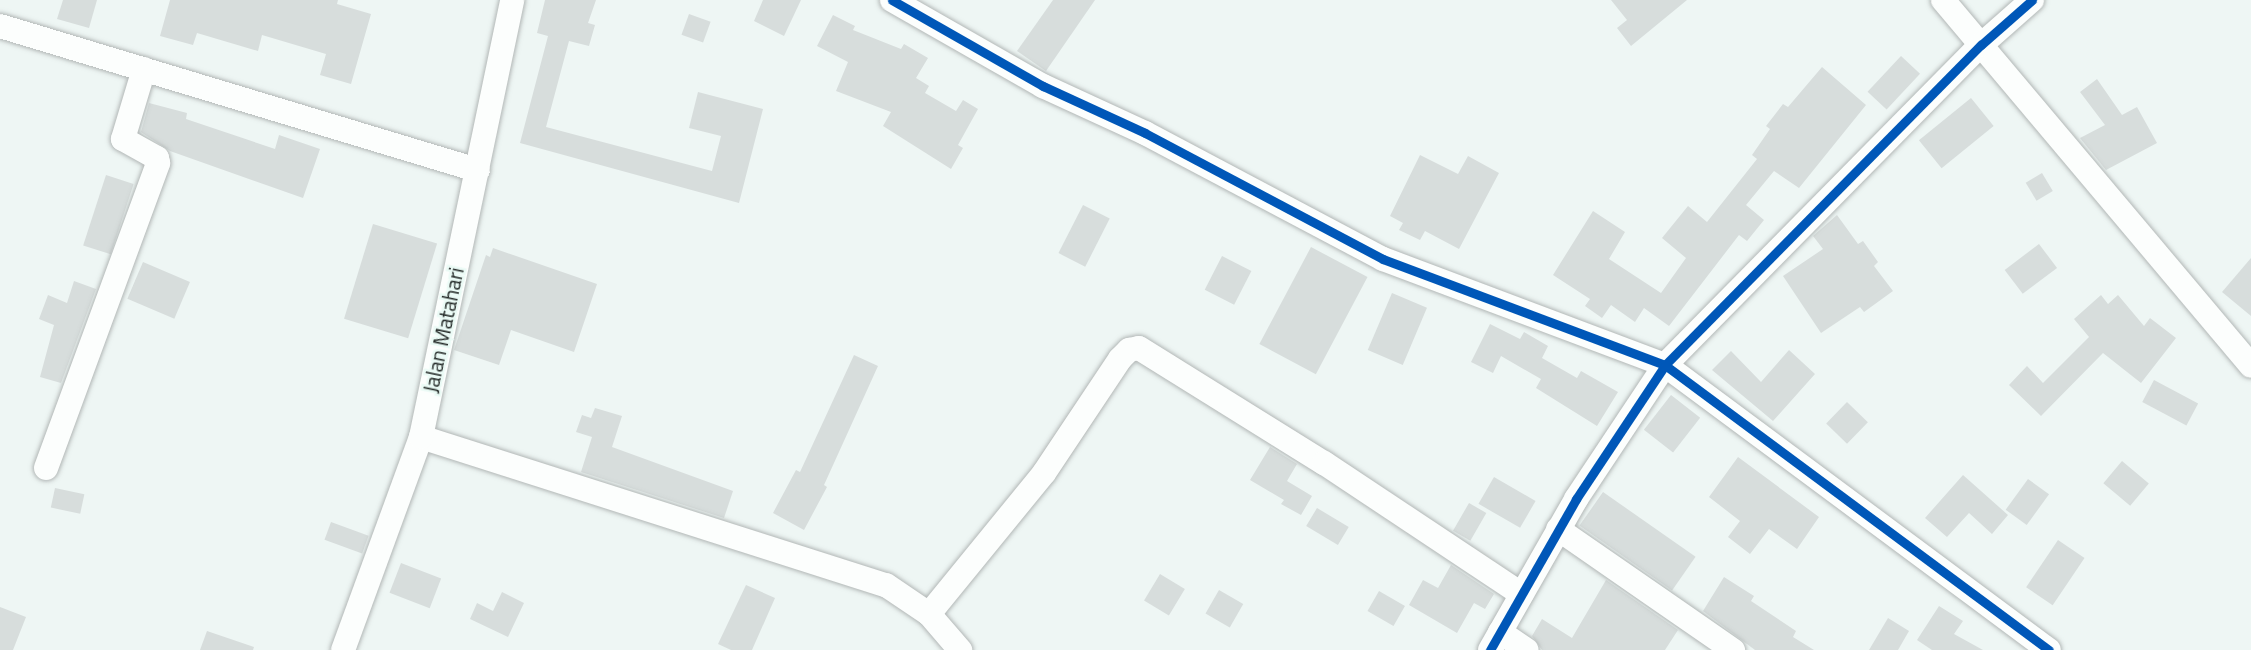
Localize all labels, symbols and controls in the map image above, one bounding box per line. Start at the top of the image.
street label: Jalan Matahari [417,265,469,395]

